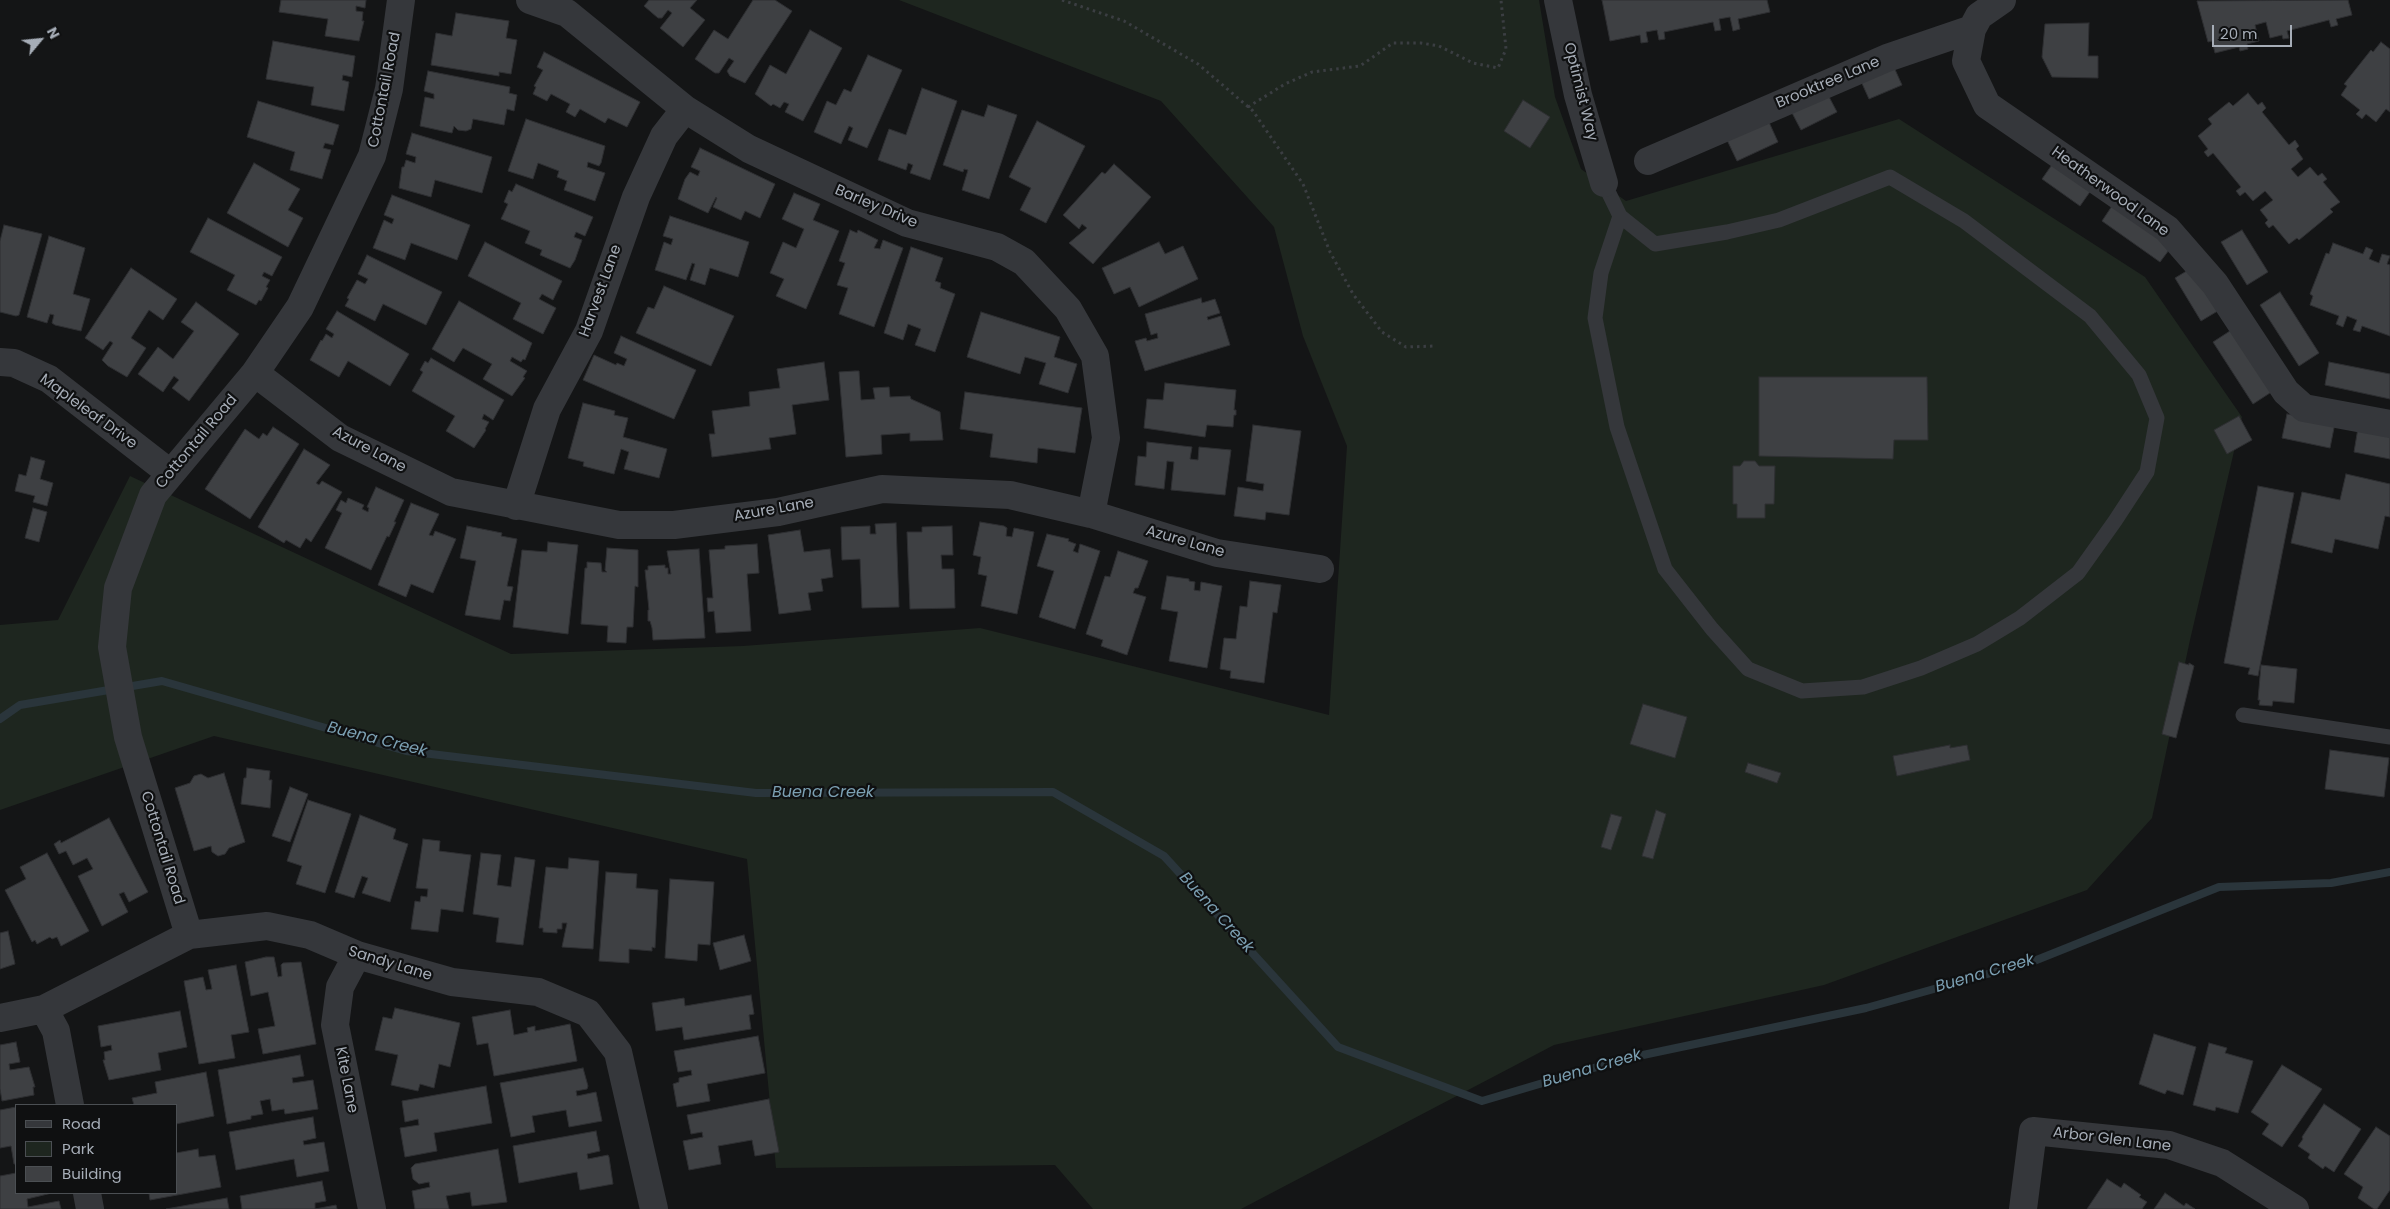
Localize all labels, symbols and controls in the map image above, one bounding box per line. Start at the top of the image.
north arrow [15,15,65,65]
scale bar [2215,15,2295,47]
text: 20 m [2220,23,2258,44]
text: N [42,24,65,42]
street label: Cottontail Road [365,31,405,149]
street label: Optimist Way [1559,41,1601,143]
street label: Brooktree Lane [1773,53,1883,113]
street label: Heatherwood Lane [2048,143,2172,241]
street label: Barley Drive [832,182,920,232]
street label: Harvest Lane [576,243,626,339]
street label: Mapleleaf Drive [36,371,140,453]
street label: Cottontail Road [152,391,242,493]
street label: Azure Lane [329,423,409,477]
street label: Azure Lane [733,494,815,526]
street label: Azure Lane [1144,522,1226,562]
water label: Buena Creek [325,718,429,762]
water label: Buena Creek [772,783,874,803]
street label: Cottontail Road [136,789,188,907]
water label: Buena Creek [1175,869,1257,957]
street label: Sandy Lane [346,943,434,985]
water label: Buena Creek [1933,951,2037,997]
street label: Kite Lane [331,1045,361,1115]
water label: Buena Creek [1540,1046,1644,1092]
legend [15,1104,178,1194]
text: Road [62,1113,101,1134]
street label: Arbor Glen Lane [2052,1124,2172,1156]
text: Park [62,1138,94,1159]
text: Building [62,1163,122,1184]

